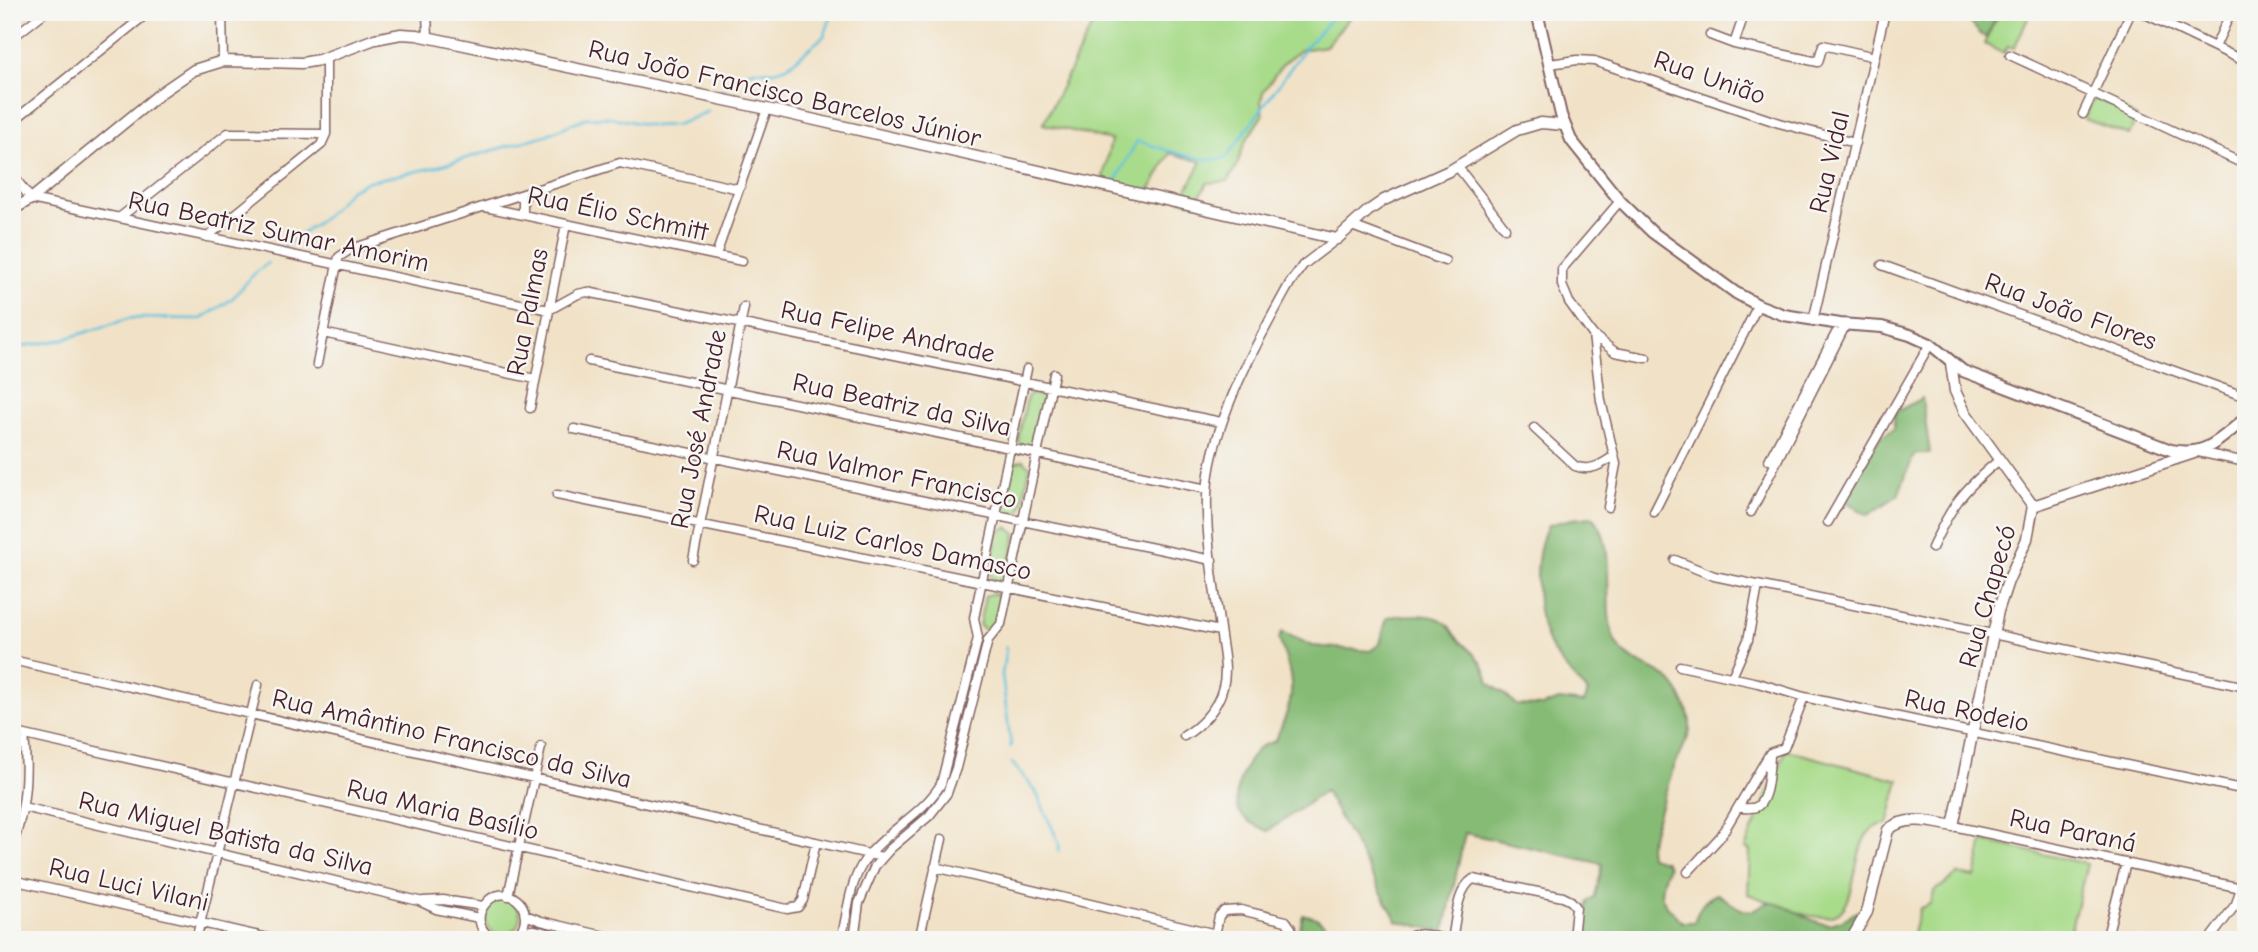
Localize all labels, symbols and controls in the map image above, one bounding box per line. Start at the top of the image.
street label: Rua João Francisco Barcelos Júnior [586,34,985,154]
street label: Rua União [1650,45,1770,111]
street label: Rua Vidal [1804,108,1856,216]
street label: Rua Élio Schmitt [525,179,712,248]
street label: Rua Beatriz Sumar Amorim [126,185,432,279]
street label: Rua Palmas [501,246,555,378]
street label: Rua João Flores [1981,267,2161,357]
street label: Rua Felipe Andrade [778,295,997,369]
street label: Rua José Andrade [665,327,733,531]
street label: Rua Beatriz da Silva [790,367,1014,443]
street label: Rua Valmor Francisco [774,435,1020,515]
street label: Rua Luiz Carlos Damasco [751,499,1034,587]
street label: Rua Chapecó [1953,521,2023,671]
street label: Rua Amântino Francisco da Silva [269,683,634,795]
street label: Rua Rodeio [1902,683,2032,739]
street label: Rua Maria Basílio [344,773,542,847]
street label: Rua Miguel Batista da Silva [76,785,376,882]
street label: Rua Paraná [2007,803,2139,859]
street label: Rua Luci Vilani [46,852,212,918]

